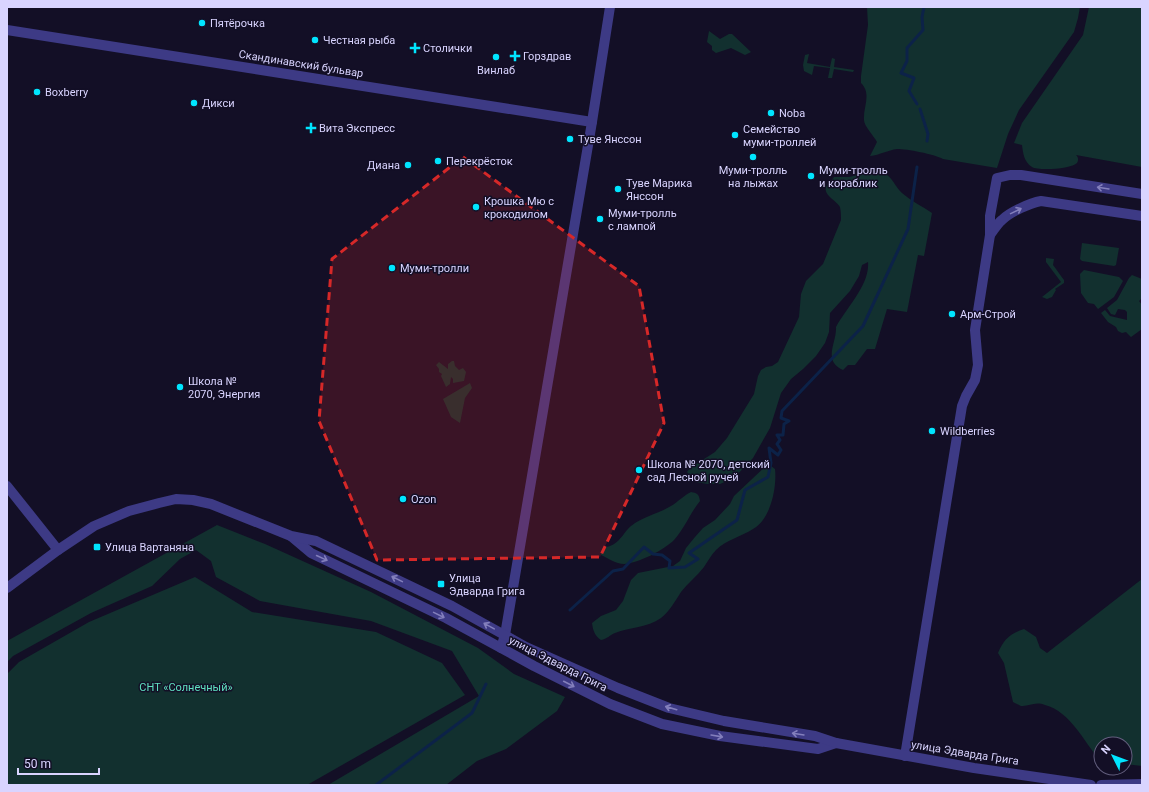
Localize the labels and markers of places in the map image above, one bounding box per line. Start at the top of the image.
place label: Пятёрочка [210,17,265,30]
marker: Пятёрочка [197,18,207,28]
place label: Честная рыба [323,34,395,47]
marker: Честная рыба [310,35,320,45]
place label: Столички [423,42,472,55]
marker: Столички [410,43,420,53]
place label: Горздрав [523,50,571,63]
marker: Горздрав [510,51,520,61]
marker: Винлаб [491,52,501,62]
place label: Винлаб [477,64,515,77]
place label: Boxberry [45,86,89,99]
marker: Boxberry [32,87,42,97]
place label: Дикси [202,97,235,110]
marker: Дикси [189,98,199,108]
place label: Noba [779,107,805,120]
marker: Noba [766,108,776,118]
place label: Вита Экспресс [319,122,395,135]
marker: Вита Экспресс [306,123,316,133]
place label: Семейство муми-троллей [743,123,816,149]
marker: Семейство муми-троллей [730,130,740,140]
place label: Туве Янссон [578,133,642,146]
marker: Туве Янссон [565,134,575,144]
marker: Муми-тролль на лыжах [748,152,758,162]
place label: Перекрёсток [446,155,513,168]
marker: Перекрёсток [433,156,443,166]
place label: Диана [367,159,400,172]
marker: Диана [403,160,413,170]
place label: Муми-тролль на лыжах [719,164,787,190]
place label: Муми-тролль и кораблик [819,164,888,190]
marker: Муми-тролль и кораблик [806,171,816,181]
place label: Туве Марика Янссон [626,177,692,203]
marker: Туве Марика Янссон [613,184,623,194]
place label: Крошка Мю с крокодилом [484,195,554,221]
marker: Крошка Мю с крокодилом [471,202,481,212]
place label: Муми-тролль с лампой [608,207,677,233]
marker: Муми-тролль с лампой [595,214,605,224]
place label: Муми-тролли [400,262,469,275]
marker: Муми-тролли [387,263,397,273]
place label: Арм-Строй [960,308,1016,321]
marker: Арм-Строй [947,309,957,319]
place label: Школа № 2070, Энергия [188,375,260,401]
marker: Школа № 2070, Энергия [175,382,185,392]
place label: Wildberries [940,425,995,438]
marker: Wildberries [927,426,937,436]
place label: Школа № 2070, детский сад Лесной ручей [647,458,770,484]
marker: Школа № 2070, детский сад Лесной ручей [634,465,644,475]
place label: Ozon [411,493,436,506]
marker: Ozon [398,494,408,504]
place label: Улица Вартаняна [105,541,194,554]
marker: Улица Вартаняна [92,542,102,552]
place label: Улица Эдварда Грига [449,572,525,598]
marker: Улица Эдварда Грига [436,579,446,589]

